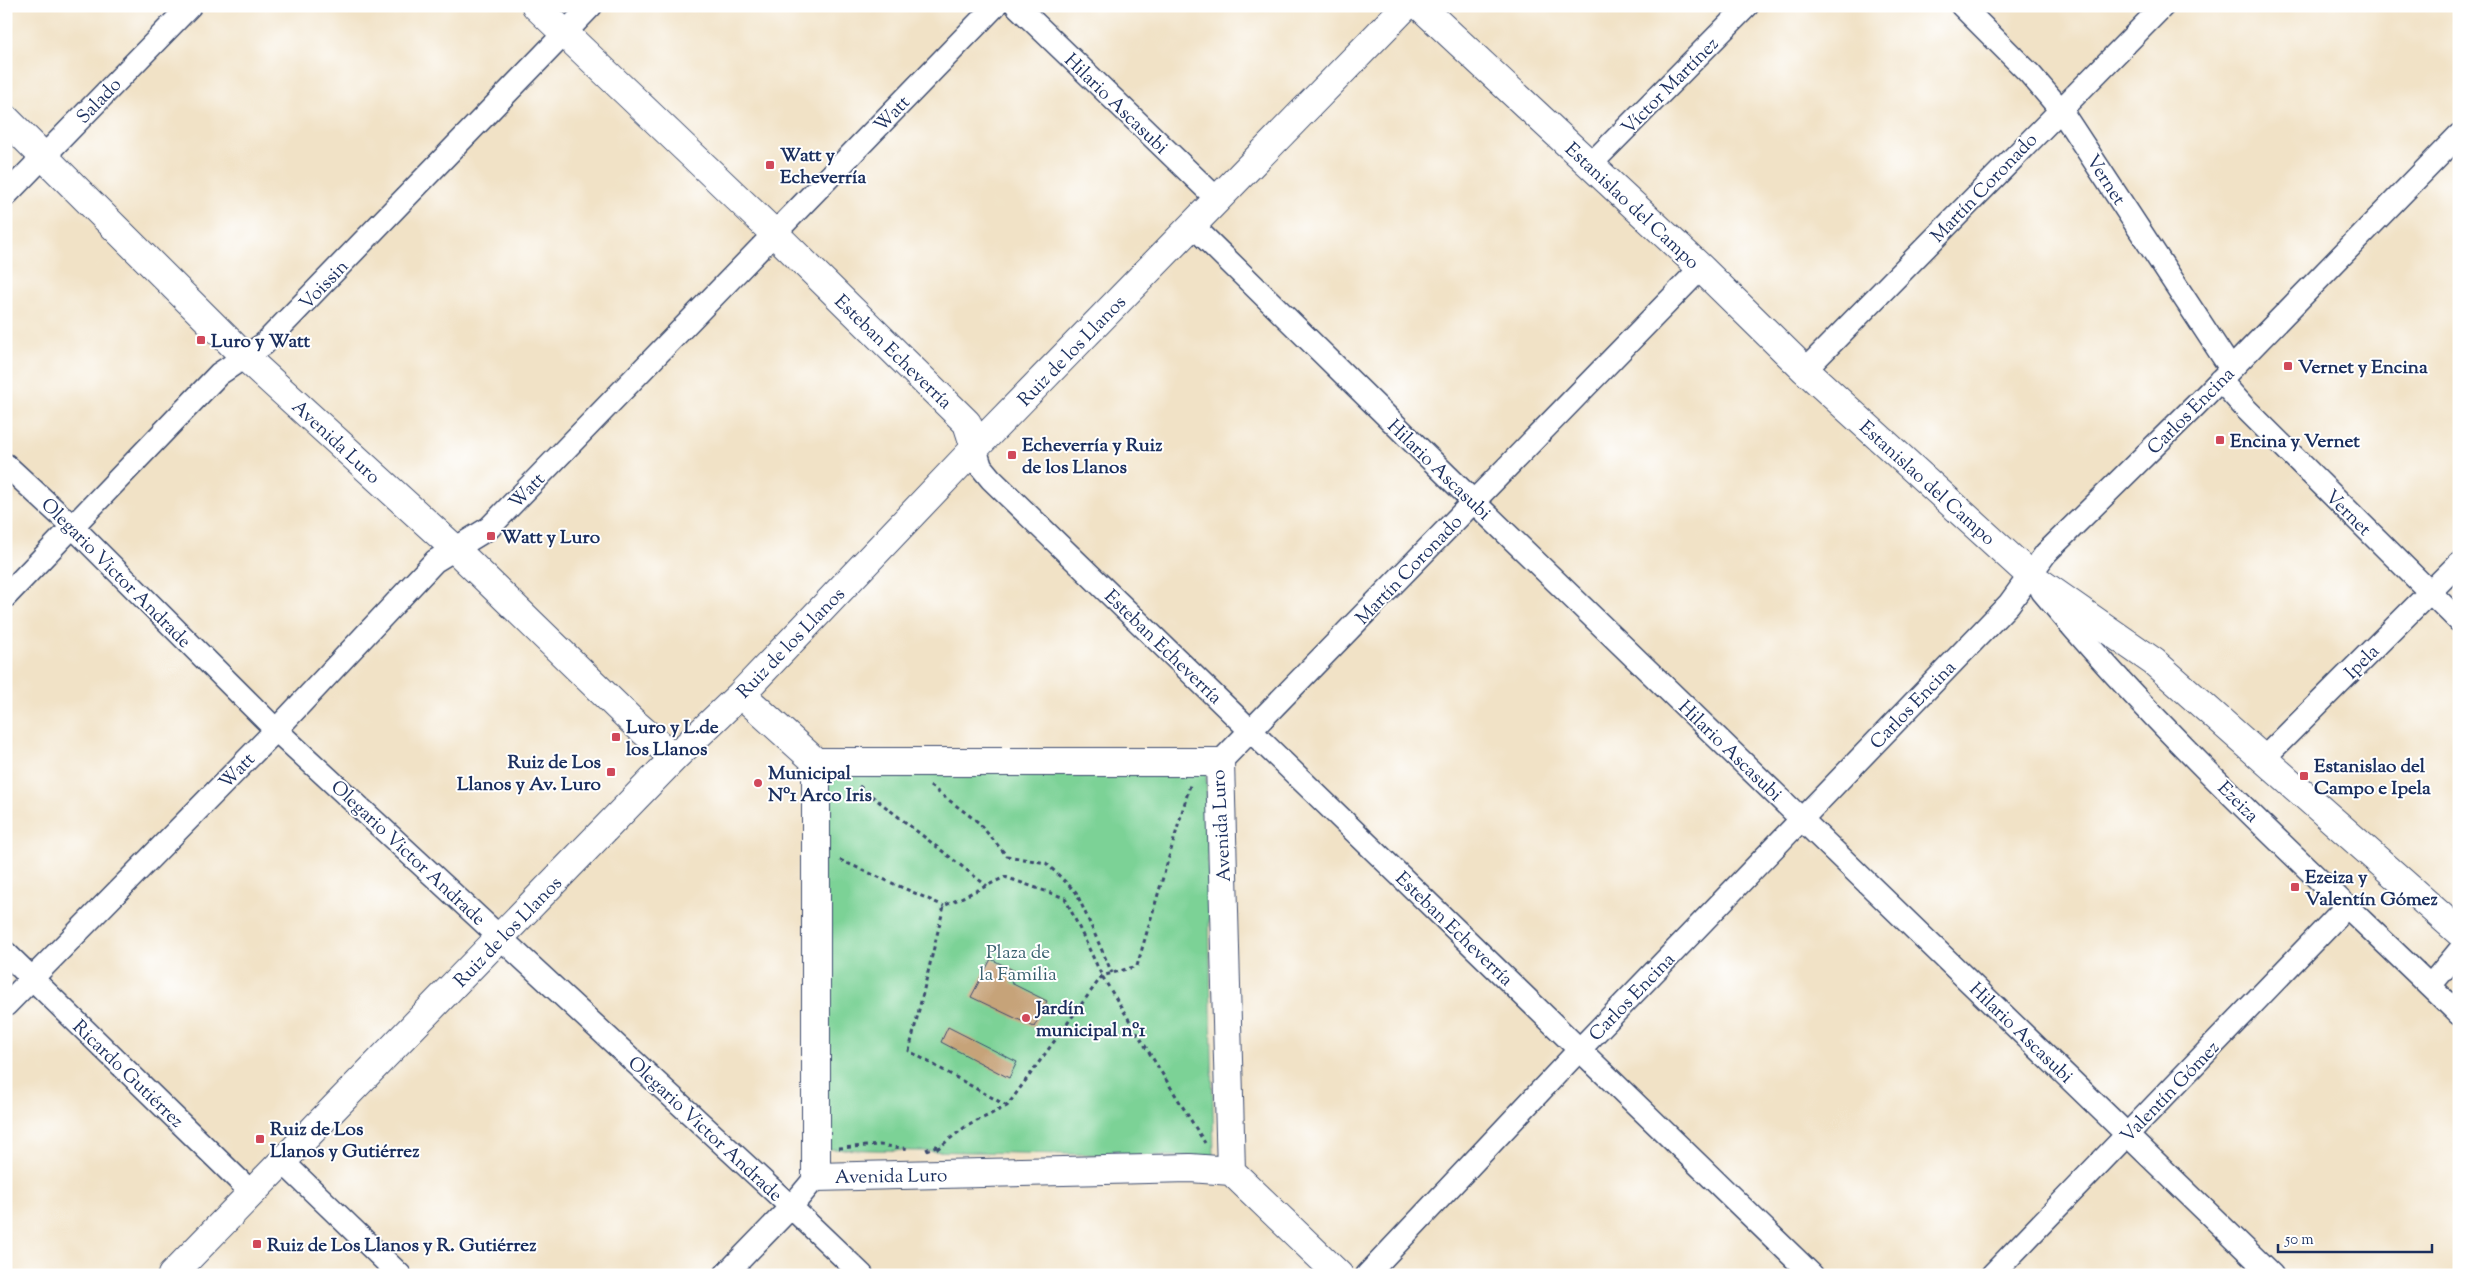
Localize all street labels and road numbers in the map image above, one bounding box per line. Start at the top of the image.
street label: Víctor Martínez [1616,32,1726,142]
street label: Hilario Ascasubi [1057,48,1173,162]
street label: Salado [71,73,129,131]
street label: Watt [869,90,917,139]
street label: Martín Coronado [1925,128,2044,250]
street label: Estanislao del Campo [1558,137,1705,277]
street label: Vernet [2078,150,2132,212]
street label: Voissin [294,254,356,317]
street label: Esteban Echeverría [827,289,957,416]
street label: Ruiz de los Llanos [1013,290,1133,413]
street label: Carlos Encina [2142,362,2242,462]
street label: Avenida Luro [285,395,386,491]
street label: Hilario Ascasubi [1380,414,1496,528]
street label: Estanislao del Campo [1852,415,2001,553]
street label: Watt [504,467,552,516]
street label: Vernet [2318,485,2377,543]
street label: Olegario Victor Andrade [34,492,197,655]
street label: Martín Coronado [1350,510,1469,632]
street label: Ruiz de los Llanos [732,582,852,705]
street label: Esteban Echeverría [1097,584,1227,711]
street label: Ipela [2339,639,2386,686]
street label: Carlos Encina [1864,655,1963,756]
street label: Hilario Ascasubi [1671,695,1787,809]
street label: Watt [214,747,262,796]
street label: Avenida Luro [1206,769,1239,883]
street label: Olegario Victor Andrade [324,775,491,933]
street label: Ezeiza [2210,776,2264,830]
street label: Esteban Echeverría [1388,866,1518,993]
street label: Ruiz de los Llanos [449,871,569,994]
street label: Carlos Encina [1583,947,1682,1048]
street label: Hilario Ascasubi [1962,977,2078,1091]
street label: Ricardo Gutiérrez [66,1015,189,1135]
street label: Valentín Gómez [2115,1036,2227,1150]
street label: Olegario Victor Andrade [621,1051,788,1209]
street label: Avenida Luro [834,1163,948,1192]

